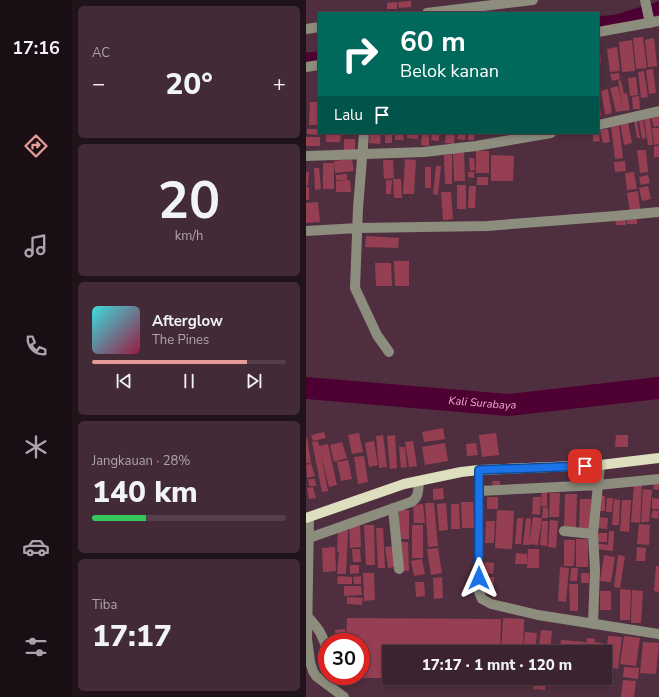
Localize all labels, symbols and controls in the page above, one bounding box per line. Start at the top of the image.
text: 60 m [400,23,466,61]
icon: right [334,28,386,80]
text: 17:16 [12,36,60,60]
text: AC [92,44,110,62]
text: Belok kanan [400,59,499,83]
text: 20° [165,64,213,105]
text: − [92,69,105,99]
text: + [273,69,286,99]
icon: arrive [371,104,393,126]
text: Lalu [334,105,363,125]
icon: directions [22,132,50,160]
text: 20 [158,165,220,236]
text: km/h [175,227,203,245]
icon: music [22,232,50,260]
text: Afterglow [152,311,223,331]
text: The Pines [152,331,209,349]
icon: phone [22,332,50,360]
icon: previous [113,370,135,392]
icon: pause [178,370,200,392]
icon: next [243,370,265,392]
water label: Kali Surabaya [448,393,517,413]
icon: climate [22,433,50,461]
pin [568,449,602,483]
text: Jangkauan · 28% [92,452,190,470]
icon: arrive [574,455,596,477]
text: 140 km [92,472,198,513]
icon: car [22,533,50,561]
position arrow [458,557,500,599]
text: Tiba [92,596,117,614]
text: 17:17 [92,616,172,657]
icon: filters [22,633,50,661]
speed limit sign: 30 [318,633,370,685]
text: 17:17 · 1 mnt · 120 m [422,655,572,675]

